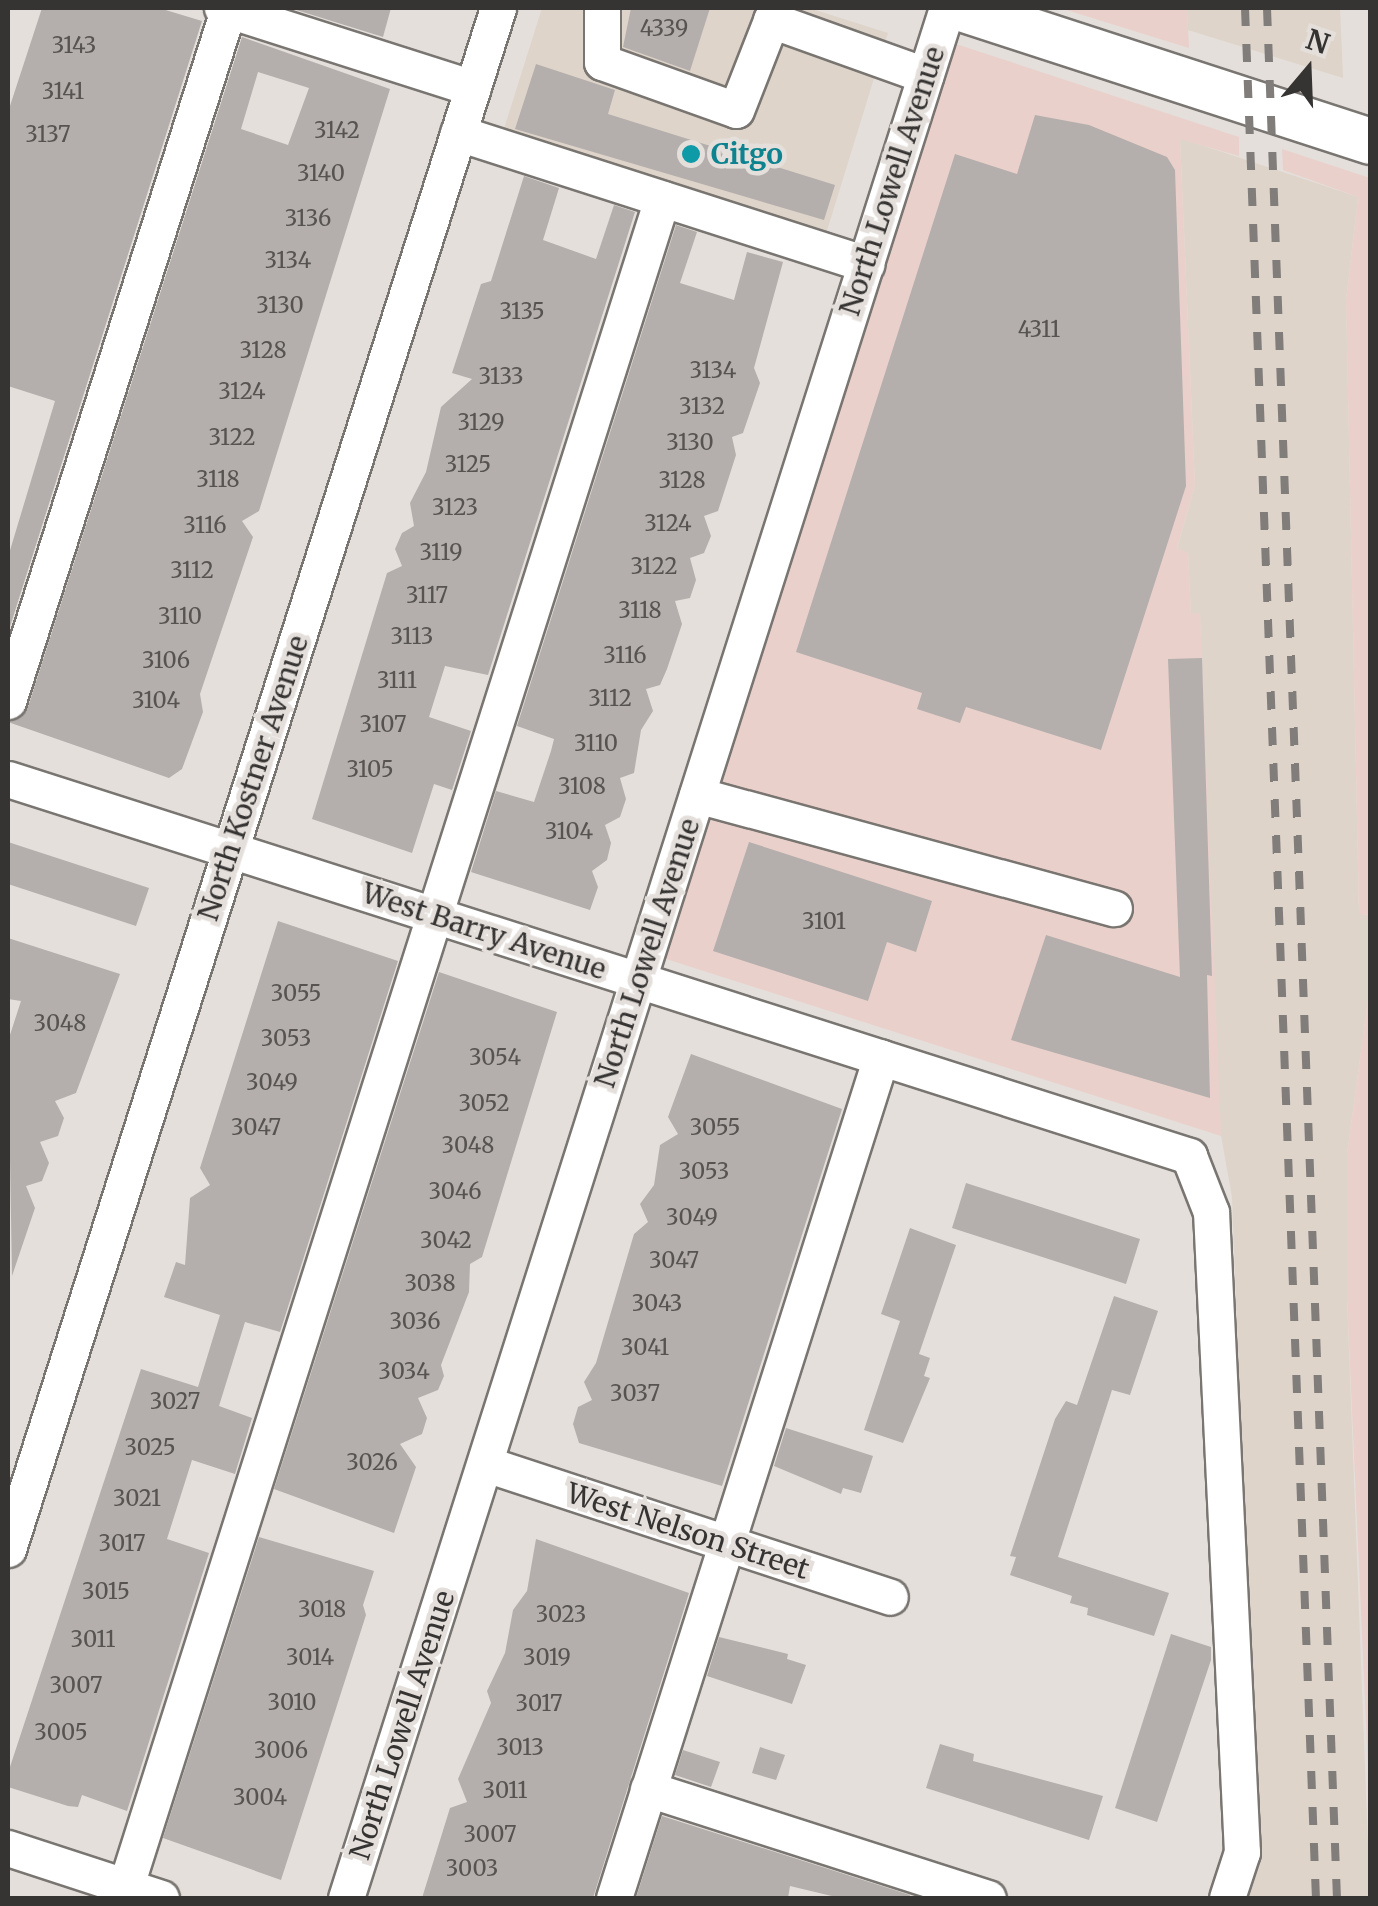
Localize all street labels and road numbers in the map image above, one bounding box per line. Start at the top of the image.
street label: North Lowell Avenue [833,42,951,320]
street label: North Kostner Avenue [191,631,315,925]
street label: North Lowell Avenue [588,814,706,1092]
street label: West Barry Avenue [358,876,610,986]
street label: West Nelson Street [563,1476,813,1586]
street label: North Lowell Avenue [343,1586,461,1864]

